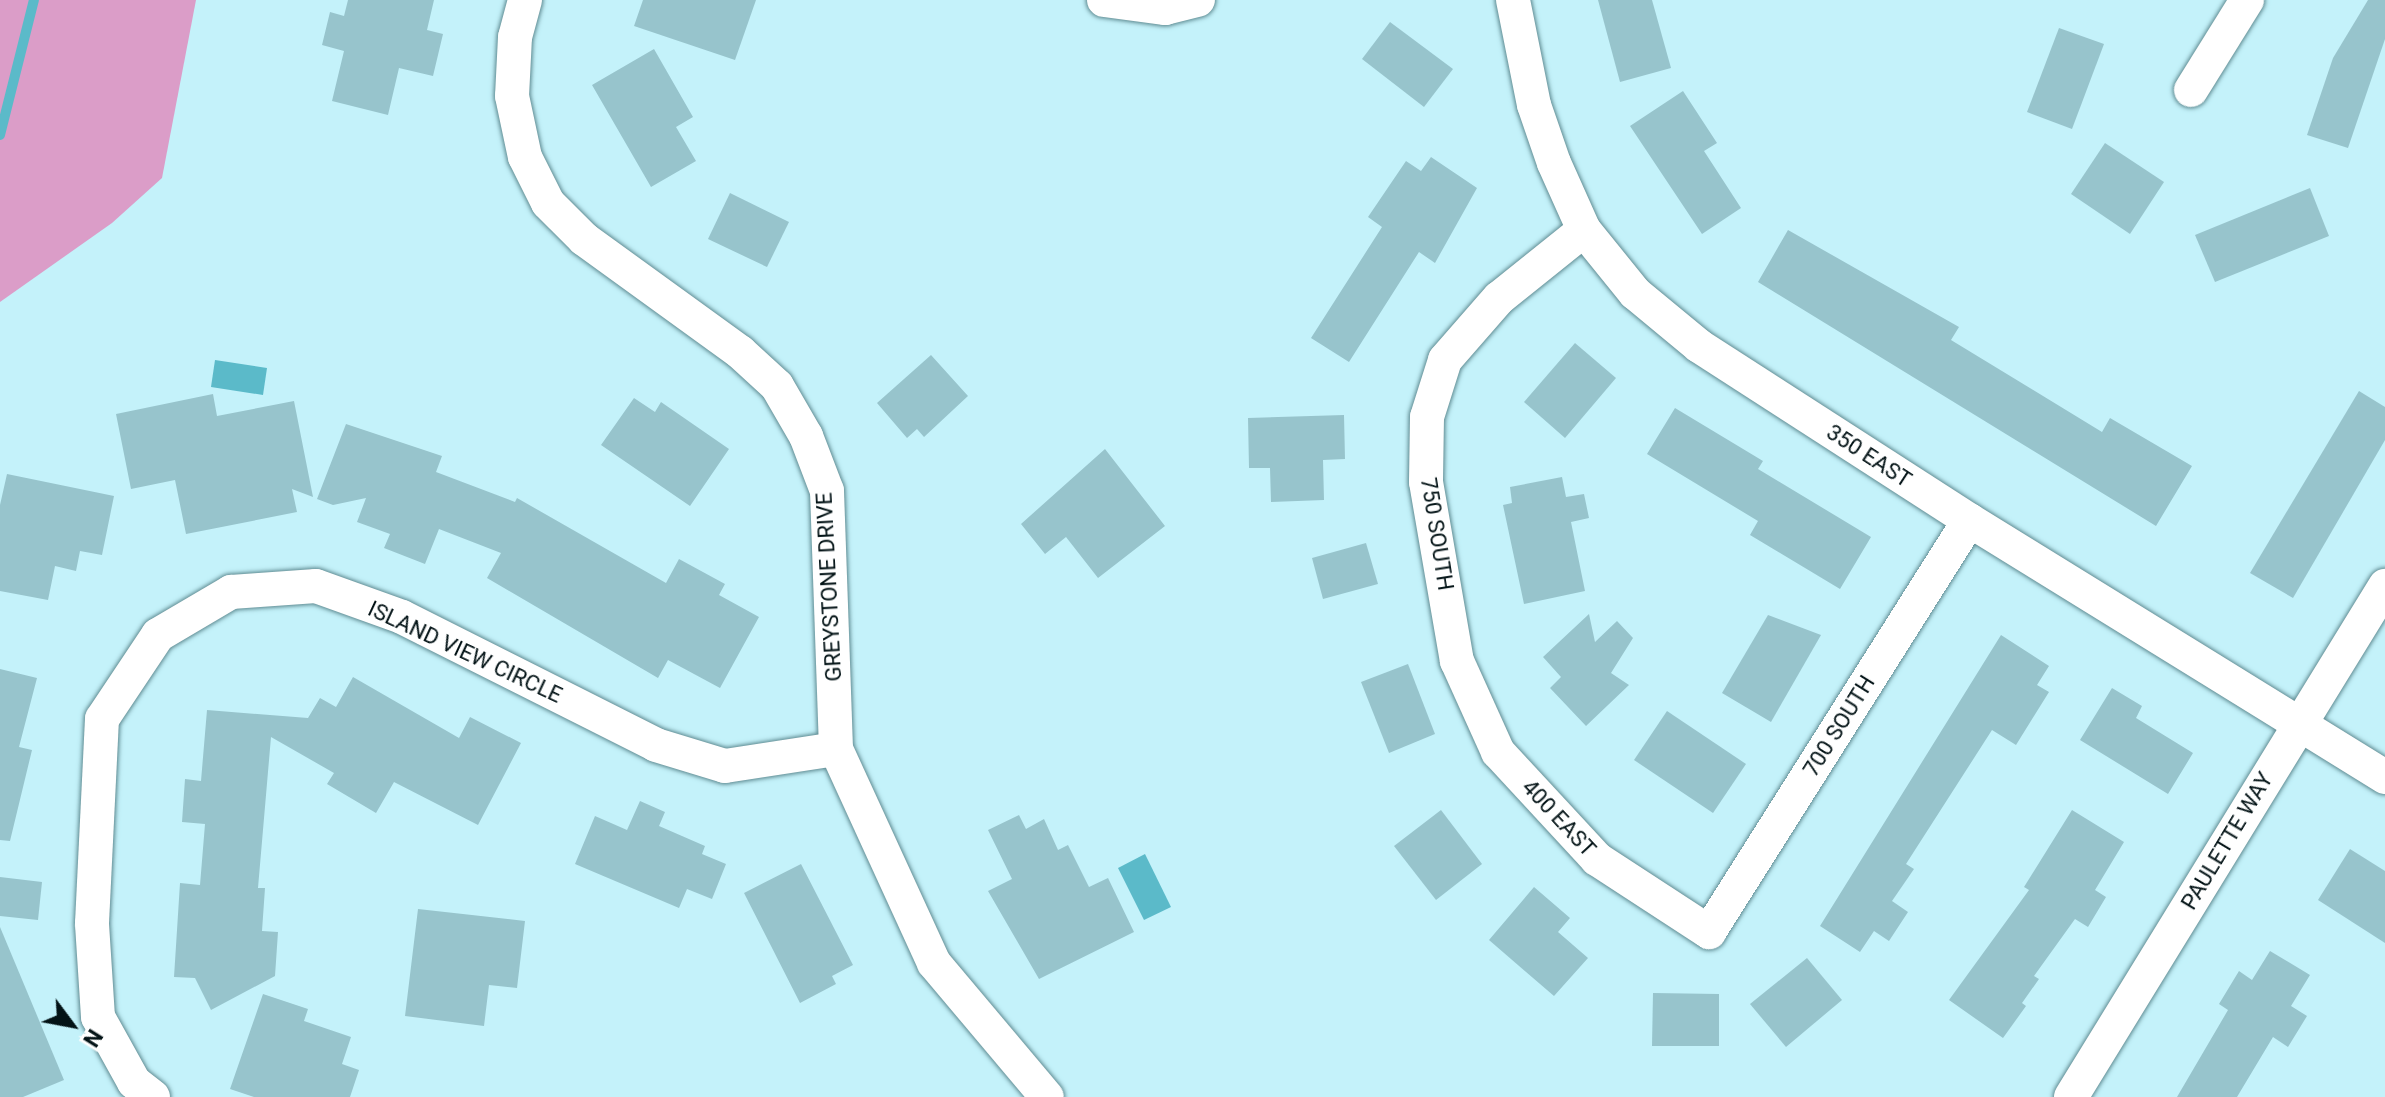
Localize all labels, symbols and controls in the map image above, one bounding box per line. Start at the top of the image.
street label: 350 EAST [1822,419,1916,493]
street label: 750 SOUTH [1415,476,1459,592]
street label: GREYSTONE DRIVE [811,492,847,682]
street label: ISLAND VIEW CIRCLE [364,595,566,709]
street label: 700 SOUTH [1798,671,1880,781]
street label: PAULETTE WAY [2176,768,2278,914]
street label: 400 EAST [1517,774,1601,862]
north arrow [32,985,112,1065]
text: N [78,1025,107,1051]

